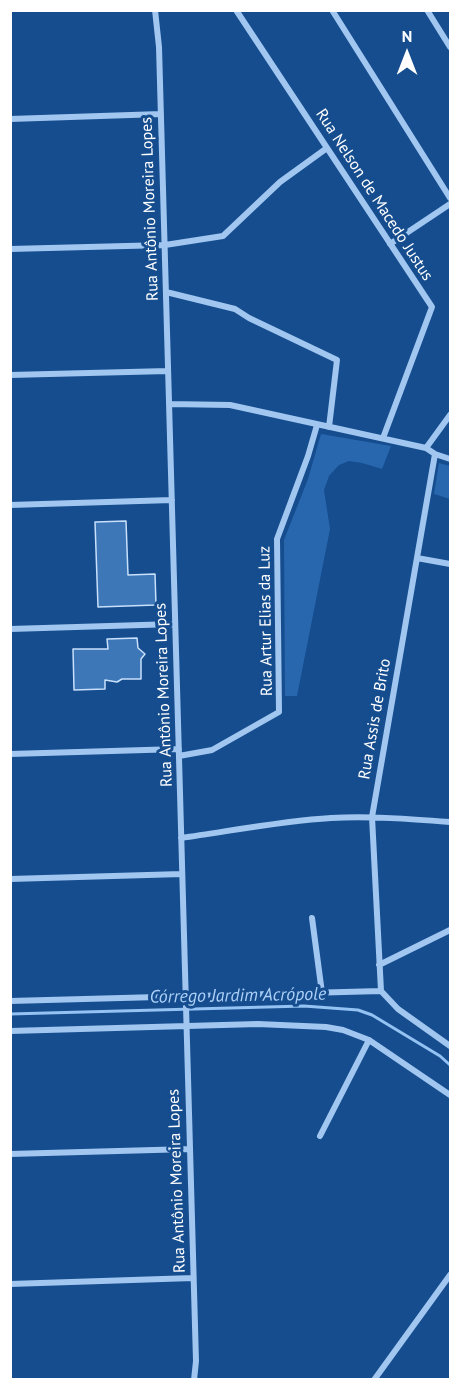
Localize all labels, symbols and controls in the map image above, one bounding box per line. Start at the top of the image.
north arrow [377,24,437,84]
text: N [402,26,412,46]
street label: Rua Nelson de Macedo Justus [311,106,437,284]
street label: Rua Antônio Moreira Lopes [137,117,163,301]
street label: Rua Artur Elias da Luz [255,546,277,696]
street label: Rua Antônio Moreira Lopes [151,603,177,787]
street label: Rua Assis de Brito [355,657,395,781]
water label: Córrego Jardim Acrópole [149,984,327,1008]
street label: Rua Antônio Moreira Lopes [164,1089,190,1273]

